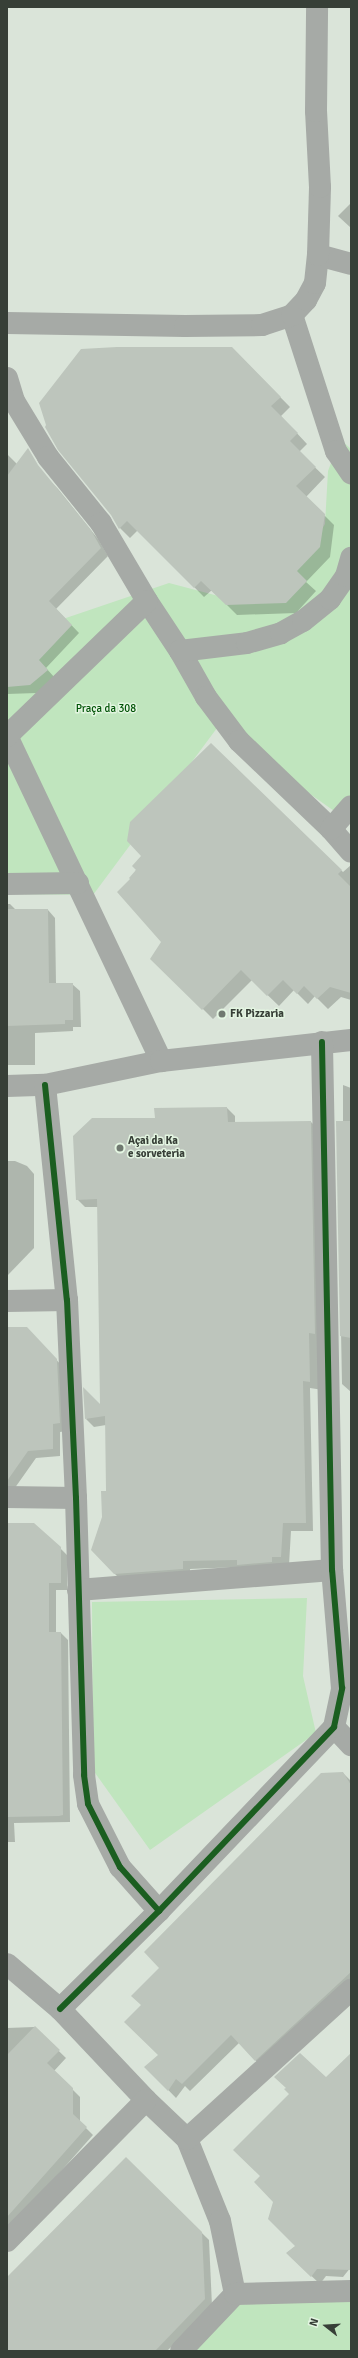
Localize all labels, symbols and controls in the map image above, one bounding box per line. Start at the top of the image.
park label: Praça da 308 [76,702,136,716]
place label: FK Pizzaria [230,1007,284,1021]
marker: FK Pizzaria [217,1009,227,1019]
place label: Açai da Ka e sorveteria [128,1135,185,1161]
marker: Açai da Ka e sorveteria [115,1143,125,1153]
north arrow [306,2306,346,2346]
text: N [307,2317,321,2328]

